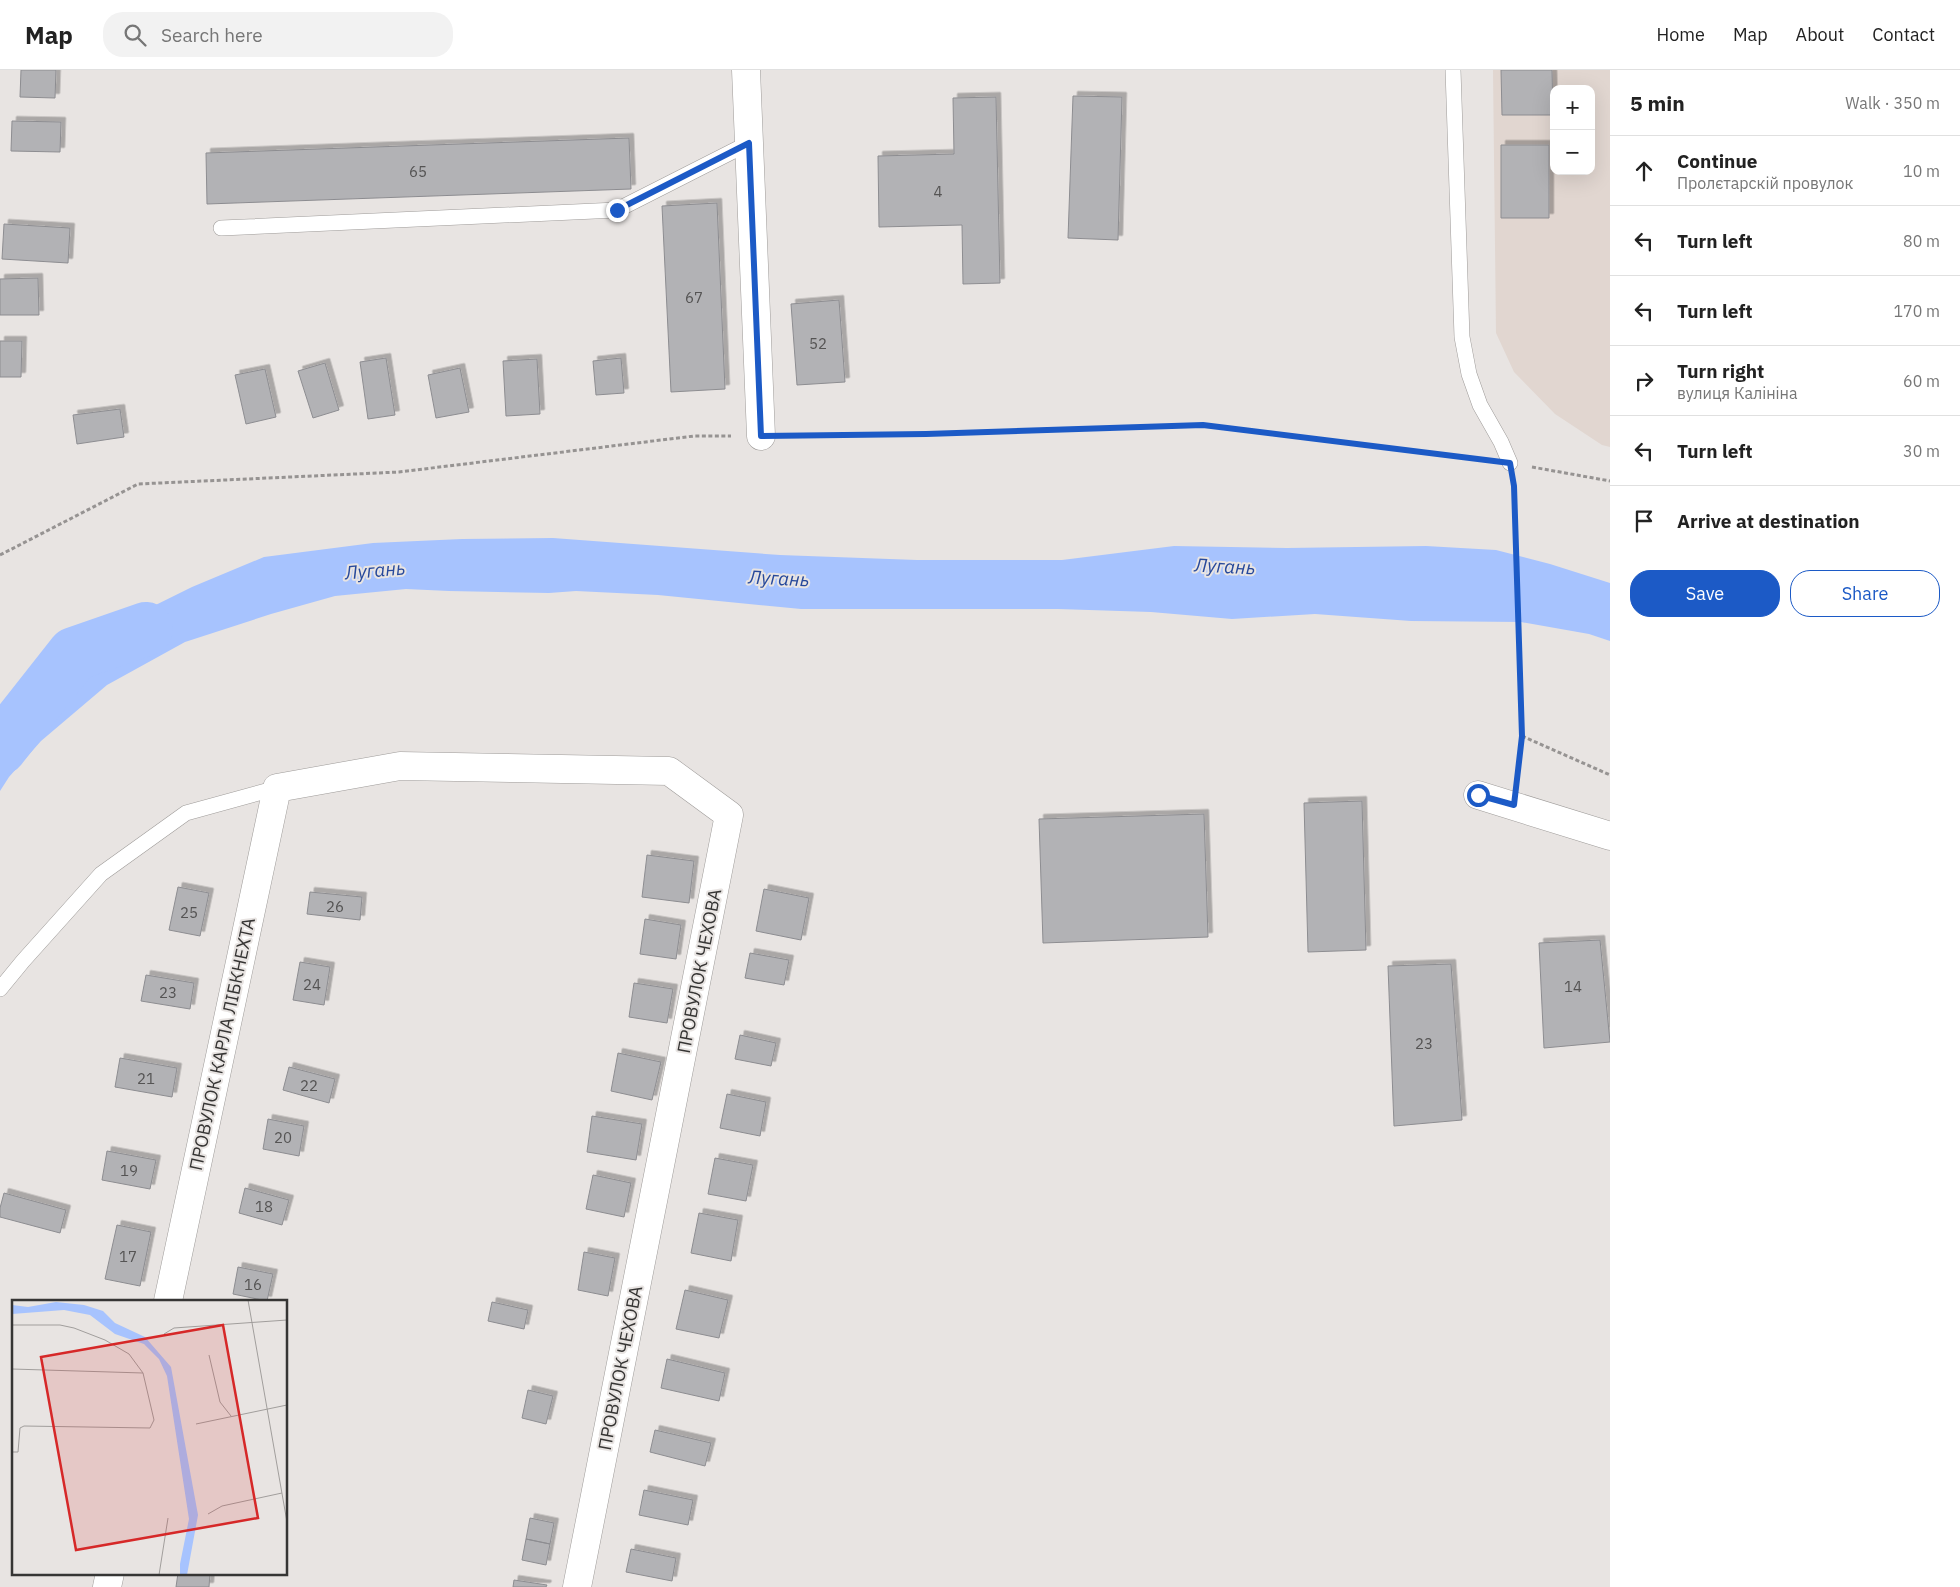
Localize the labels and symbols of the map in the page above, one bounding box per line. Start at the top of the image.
house number: 65 [409,162,427,181]
house number: 4 [933,182,943,201]
route end [606,199,629,222]
house number: 67 [685,288,703,307]
house number: 52 [809,334,827,353]
water label: Лугань [1193,552,1256,580]
water label: Лугань [343,555,406,585]
water label: Лугань [747,564,810,592]
route start [1467,784,1490,807]
street label: ПРОВУЛОК ЧЕХОВА [672,886,726,1055]
house number: 26 [326,897,344,916]
house number: 25 [180,903,198,922]
street label: ПРОВУЛОК КАРЛА ЛІБКНЕХТА [184,915,260,1173]
house number: 24 [303,975,321,994]
house number: 14 [1564,977,1582,996]
house number: 23 [159,983,177,1002]
house number: 23 [1415,1034,1433,1053]
house number: 21 [137,1069,155,1088]
house number: 22 [300,1076,318,1095]
house number: 20 [274,1128,292,1147]
house number: 19 [120,1161,138,1180]
house number: 18 [255,1197,273,1216]
house number: 17 [119,1247,137,1266]
house number: 16 [244,1275,262,1294]
street label: ПРОВУЛОК ЧЕХОВА [593,1283,647,1452]
inset map [12,1300,288,1574]

